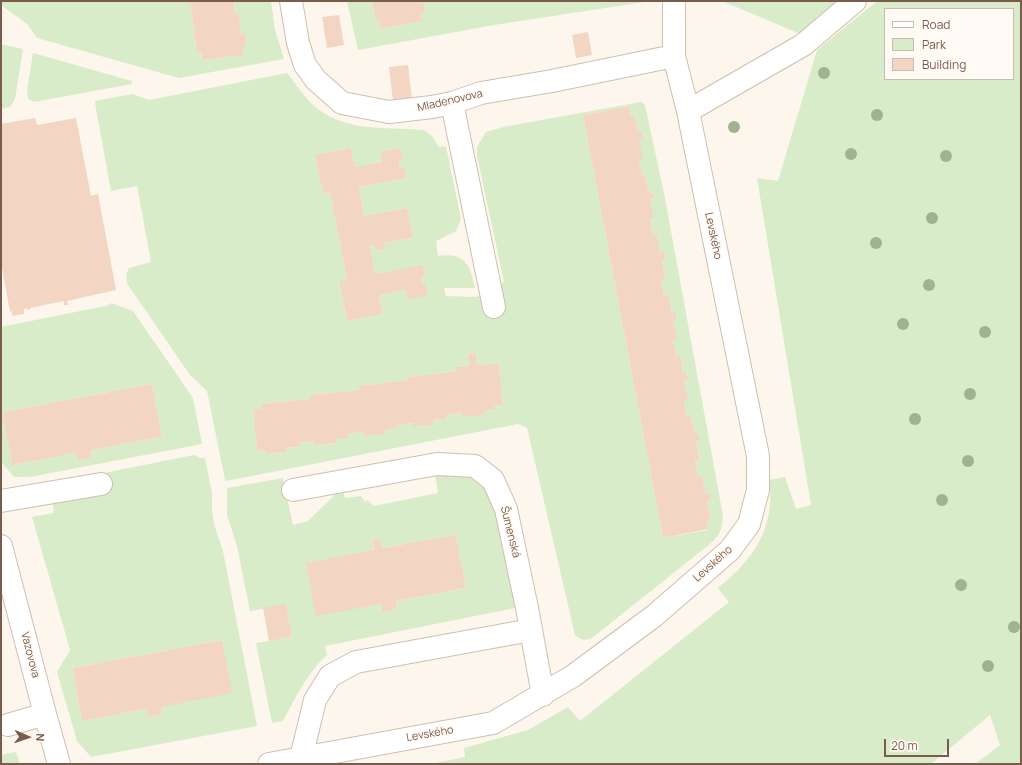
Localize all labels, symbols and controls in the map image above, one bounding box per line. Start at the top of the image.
legend [884,8,1014,80]
text: Road [922,16,950,33]
text: Park [922,36,946,53]
text: Building [922,56,966,73]
street label: Mladenovova [416,87,484,115]
street label: Levského [702,211,724,261]
street label: Šumenská [497,505,523,559]
street label: Levského [691,543,735,585]
street label: Vazovova [18,631,42,679]
north arrow [8,717,48,757]
street label: Levského [405,723,455,745]
scale bar [886,731,951,757]
text: N [33,733,48,742]
text: 20 m [891,737,918,754]

